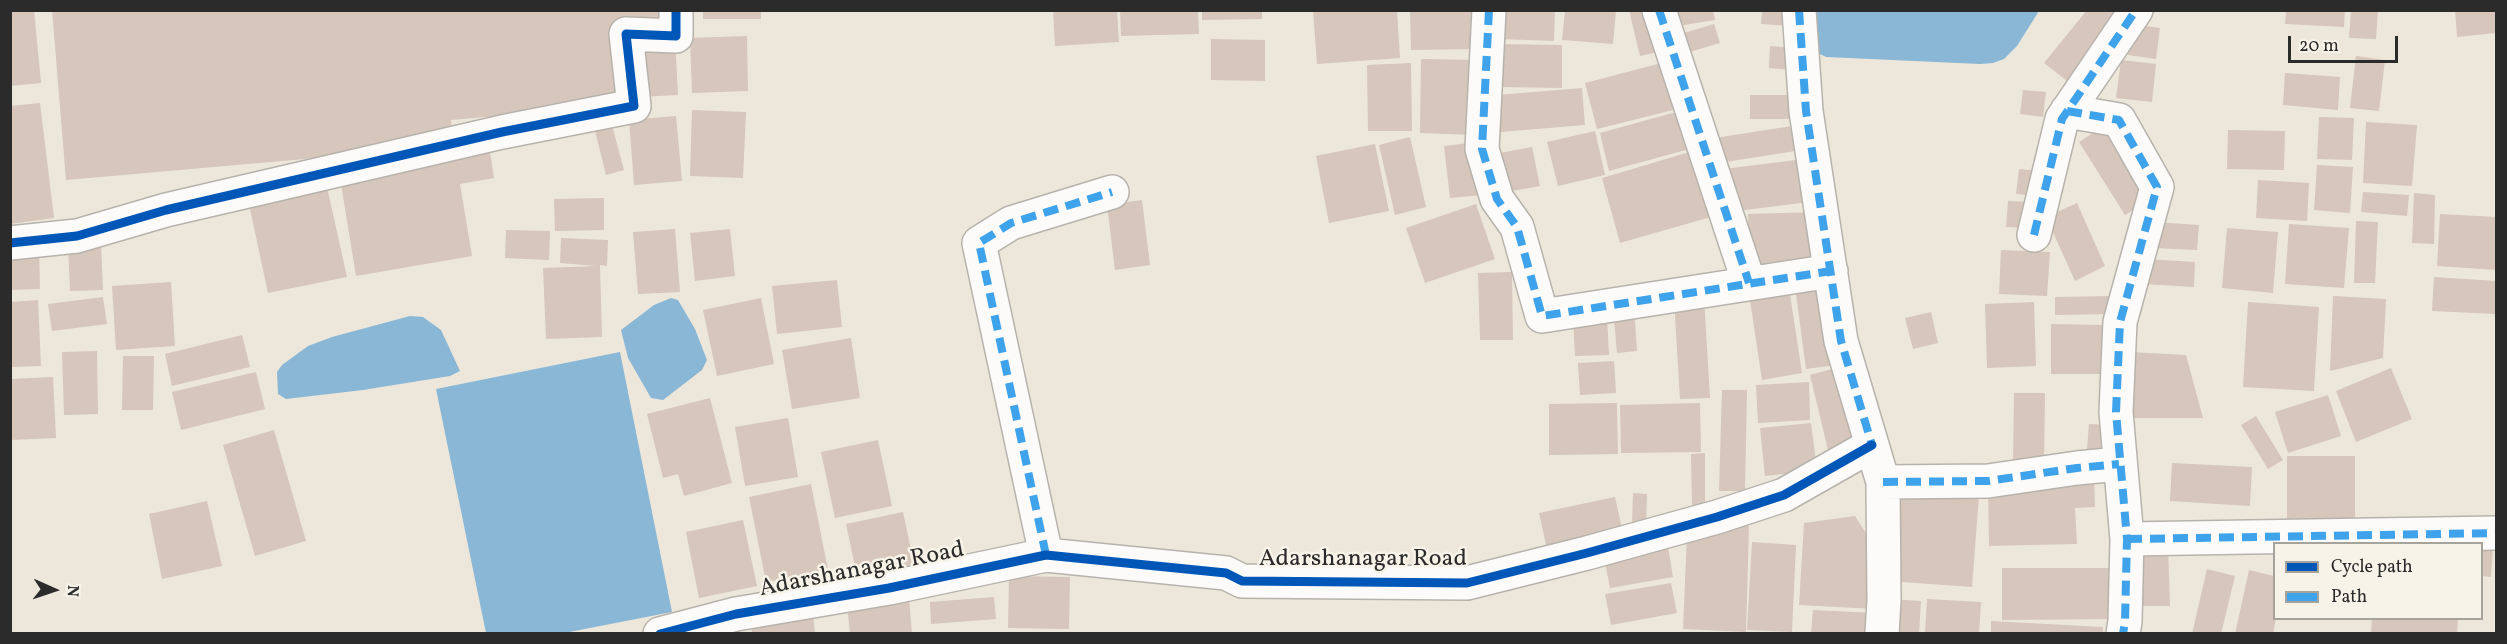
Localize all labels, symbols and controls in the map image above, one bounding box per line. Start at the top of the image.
scale bar [2291,24,2400,62]
text: 20 m [2299,34,2339,59]
street label: Adarshanagar Road [757,537,967,605]
legend [2273,542,2483,620]
street label: Adarshanagar Road [1259,547,1467,575]
text: Cycle path [2331,555,2413,580]
north arrow [24,560,84,620]
text: N [61,585,83,597]
text: Path [2331,585,2367,610]

